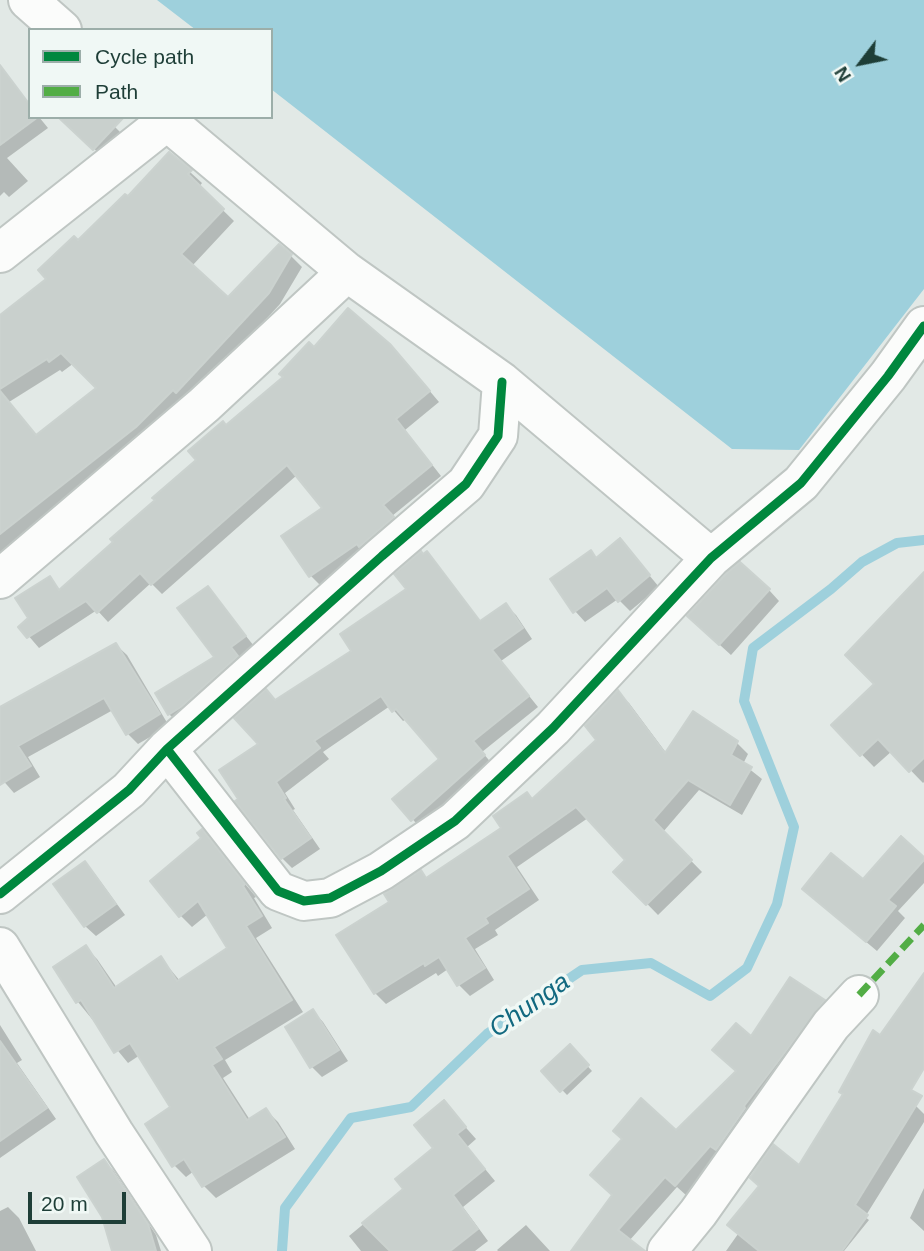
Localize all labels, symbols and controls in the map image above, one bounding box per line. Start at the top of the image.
legend [28,28,273,119]
north arrow [826,28,896,98]
text: Cycle path [95,45,194,68]
text: N [830,63,855,86]
text: Path [95,80,138,103]
water label: Chunga [484,967,576,1045]
scale bar [32,1178,130,1222]
text: 20 m [41,1192,88,1215]

